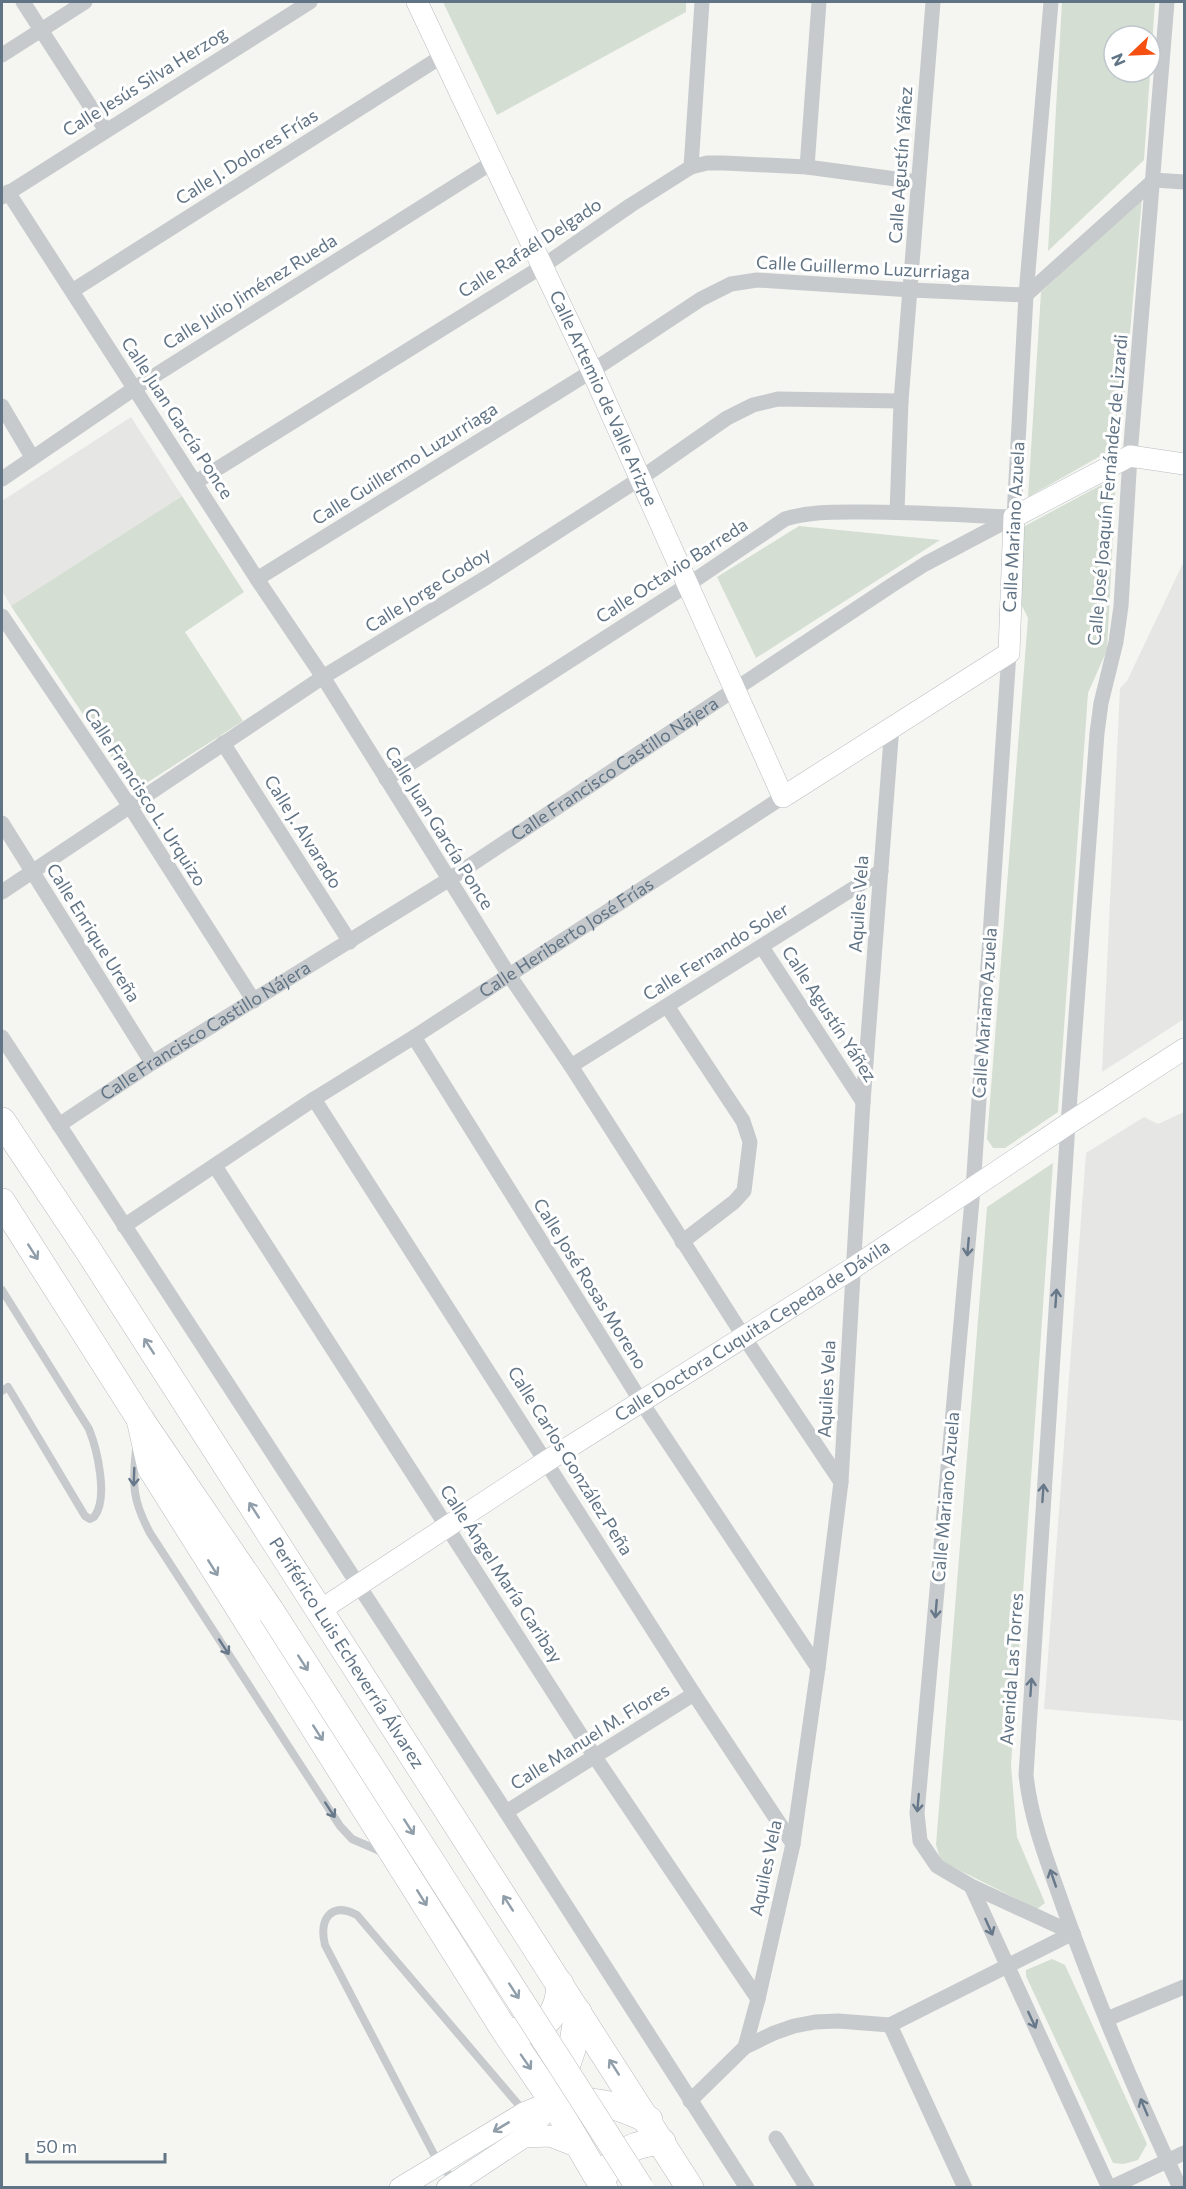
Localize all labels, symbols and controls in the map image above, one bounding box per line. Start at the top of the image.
street label: Calle Jesús Silva Herzog [58,21,231,141]
north arrow [1102,24,1162,84]
text: N [1107,51,1129,69]
street label: Calle Agustín Yáñez [884,86,916,244]
street label: Calle J. Dolores Frías [171,103,322,209]
street label: Calle Rafaél Delgado [454,193,605,302]
street label: Calle Julio Jiménez Rueda [158,229,341,354]
street label: Calle Guillermo Luzurriaga [755,250,971,284]
street label: Calle Artemio de Valle Arizpe [545,287,663,509]
street label: Calle Juan García Ponce [117,332,238,503]
street label: Calle José Joaquín Fernández de Lizardi [1082,333,1132,647]
street label: Calle Guillermo Luzurriaga [308,397,501,529]
street label: Calle Mariano Azuela [998,441,1028,613]
street label: Calle Octavio Barreda [591,513,751,627]
street label: Calle Jorge Godoy [361,542,494,637]
street label: Calle Francisco Castillo Nájera [506,692,722,845]
street label: Calle Francisco L. Urquizo [80,703,212,890]
street label: Calle Juan García Ponce [381,742,499,913]
street label: Calle J. Alvarado [260,771,348,892]
street label: Aquiles Vela [844,855,872,953]
street label: Calle Enrique Ureña [42,859,145,1006]
street label: Calle Heriberto José Frías [474,872,657,1002]
street label: Calle Fernando Soler [639,897,792,1005]
street label: Calle Mariano Azuela [967,927,1001,1099]
street label: Calle Agustín Yáñez [778,941,882,1086]
street label: Calle Francisco Castillo Nájera [95,956,314,1105]
street label: Calle José Rosas Moreno [529,1194,652,1373]
street label: Calle Doctora Cuquita Cepeda de Dávila [610,1235,894,1426]
one-way arrow [962,1237,973,1257]
one-way arrow [27,1243,39,1259]
one-way arrow [1051,1289,1062,1308]
one-way arrow [143,1338,155,1355]
street label: Aquiles Vela [812,1340,840,1438]
street label: Calle Carlos González Peña [504,1362,638,1559]
street label: Calle Mariano Azuela [927,1411,963,1583]
one-way arrow [128,1467,140,1487]
street label: Calle Ángel María Garibay [436,1480,568,1667]
one-way arrow [1038,1483,1049,1503]
one-way arrow [248,1502,260,1519]
street label: Periférico Luis Echeverría Álvarez [265,1533,430,1772]
one-way arrow [207,1559,219,1576]
street label: Avenida Las Torres [995,1592,1027,1746]
one-way arrow [930,1598,941,1618]
one-way arrow [218,1638,230,1655]
one-way arrow [297,1654,310,1671]
street label: Calle Manuel M. Flores [506,1678,673,1794]
one-way arrow [1025,1678,1036,1698]
one-way arrow [312,1724,324,1741]
one-way arrow [912,1793,923,1813]
one-way arrow [324,1801,336,1818]
one-way arrow [403,1818,415,1835]
street label: Aquiles Vela [744,1818,786,1918]
one-way arrow [1047,1869,1058,1888]
one-way arrow [416,1889,428,1906]
one-way arrow [502,1896,514,1912]
one-way arrow [984,1917,996,1935]
one-way arrow [508,1982,520,1999]
one-way arrow [1026,2010,1038,2028]
one-way arrow [520,2054,532,2070]
one-way arrow [608,2059,620,2076]
one-way arrow [1138,2098,1150,2116]
one-way arrow [493,2121,510,2133]
scale bar [27,2126,165,2164]
text: 50 m [36,2135,77,2157]

